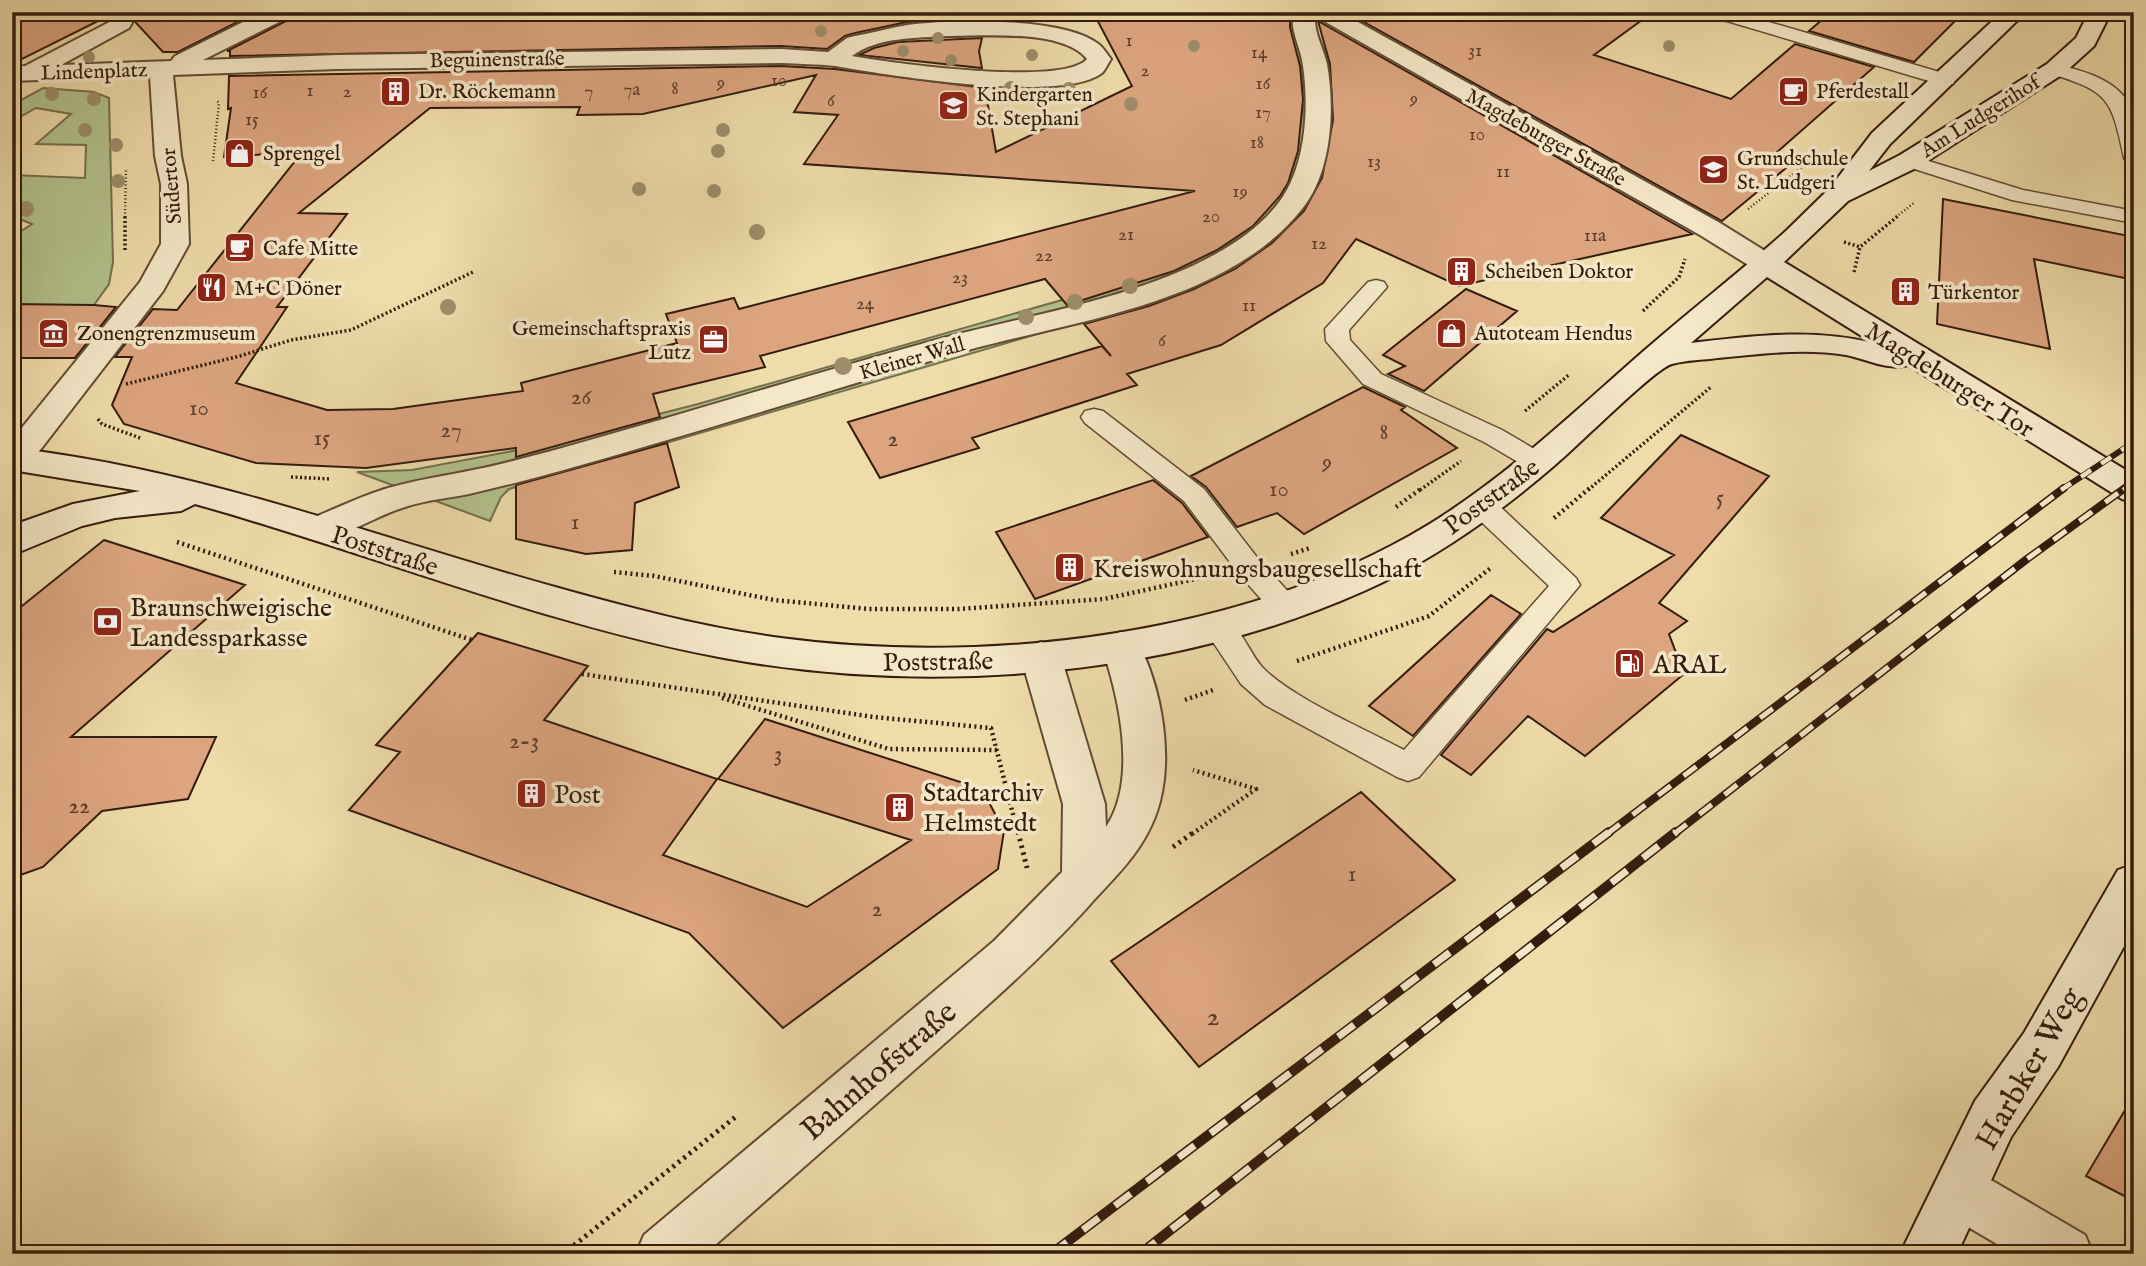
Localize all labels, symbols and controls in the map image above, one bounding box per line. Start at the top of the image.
house number: 1 [1125,29,1133,53]
house number: 31 [1468,39,1482,63]
house number: 14 [1251,41,1268,65]
street label: Beguinenstraße [429,46,565,75]
street label: Lindenplatz [40,57,148,88]
house number: 2 [1141,59,1150,83]
street label: Am Ludgerihof [1915,68,2049,165]
house number: 10 [771,69,787,93]
house number: 9 [716,71,725,95]
house number: 16 [1255,72,1272,96]
building icon: Dr. Röckemann [378,74,412,108]
cafe icon: Pferdestall [1776,74,1810,108]
house number: 8 [671,77,679,101]
house number: 7a [623,78,641,102]
house number: 1 [306,79,314,103]
place label: Dr. Röckemann [418,79,556,106]
place label: Pferdestall [1816,79,1909,106]
house number: 2 [343,80,352,104]
house number: 7 [585,80,593,104]
house number: 16 [252,81,269,105]
place label: Kindergarten St. Stephani [976,82,1093,133]
street label: Magdeburger Straße [1460,83,1631,194]
house number: 9 [1409,87,1418,111]
house number: 6 [827,89,836,113]
school or university icon: Kindergarten St. Stephani [936,89,970,123]
house number: 17 [1255,101,1271,125]
house number: 15 [245,108,259,132]
house number: 10 [1469,123,1485,147]
house number: 18 [1250,131,1264,155]
shop icon: Sprengel [223,136,257,170]
place label: Sprengel [263,141,341,168]
street label: Südertor [156,146,189,225]
place label: Grundschule St. Ludgeri [1737,146,1849,197]
house number: 13 [1367,150,1381,174]
school or university icon: Grundschule St. Ludgeri [1697,153,1731,187]
house number: 11 [1496,160,1510,184]
house number: 19 [1232,180,1248,204]
house number: 20 [1202,205,1220,229]
house number: 21 [1118,223,1134,247]
house number: 11a [1584,224,1607,248]
cafe icon: Cafe Mitte [223,231,257,265]
house number: 12 [1311,232,1327,256]
place label: Cafe Mitte [263,236,359,263]
house number: 22 [1035,244,1053,268]
building icon: Scheiben Doktor [1445,254,1479,288]
place label: Scheiben Doktor [1485,259,1633,286]
house number: 23 [952,266,968,290]
restaurant icon: M+C Döner [194,271,228,305]
building icon: Türkentor [1888,275,1922,309]
place label: M+C Döner [234,276,342,303]
place label: Türkentor [1928,280,2020,307]
house number: 24 [856,292,875,316]
house number: 11 [1242,294,1256,318]
street label: Magdeburger Tor [1858,315,2040,446]
museum icon: Zonengrenzmuseum [37,316,71,350]
place label: Gemeinschaftspraxis Lutz [512,316,691,367]
shop icon: Autoteam Hendus [1434,316,1468,350]
place label: Zonengrenzmuseum [77,321,256,348]
place label: Autoteam Hendus [1473,321,1632,348]
office icon: Gemeinschaftspraxis Lutz [697,323,731,357]
house number: 6 [1158,329,1167,353]
street label: Kleiner Wall [857,331,969,387]
house number: 26 [571,383,593,412]
house number: 10 [189,394,209,423]
house number: 27 [440,416,462,445]
house number: 8 [1379,418,1389,447]
house number: 15 [314,424,330,453]
house number: 2 [888,425,898,454]
house number: 9 [1321,448,1332,477]
street label: Poststraße [1437,451,1546,543]
house number: 10 [1269,475,1289,504]
house number: 5 [1716,484,1724,513]
house number: 1 [571,508,579,537]
street label: Poststraße [327,519,442,584]
building icon: Kreiswohnungsbaugesellschaft [1053,551,1087,585]
place label: Kreiswohnungsbaugesellschaft [1093,553,1422,586]
place label: Braunschweigische Landessparkasse [130,592,332,655]
bank icon: Braunschweigische Landessparkasse [90,605,124,639]
street label: Poststraße [882,645,994,680]
fuel station icon: ARAL [1613,647,1647,681]
place label: ARAL [1652,649,1727,682]
house number: 2-3 [509,727,539,756]
house number: 3 [774,740,782,769]
building icon: Post [514,777,548,811]
place label: Stadtarchiv Helmstedt [923,777,1044,840]
place label: Post [554,779,601,812]
building icon: Stadtarchiv Helmstedt [883,790,917,824]
house number: 22 [68,792,90,821]
house number: 1 [1348,860,1356,889]
house number: 2 [872,895,882,924]
street label: Harbker Weg [1967,980,2094,1158]
street label: Bahnhofstraße [793,993,966,1151]
house number: 2 [1206,1000,1220,1035]

